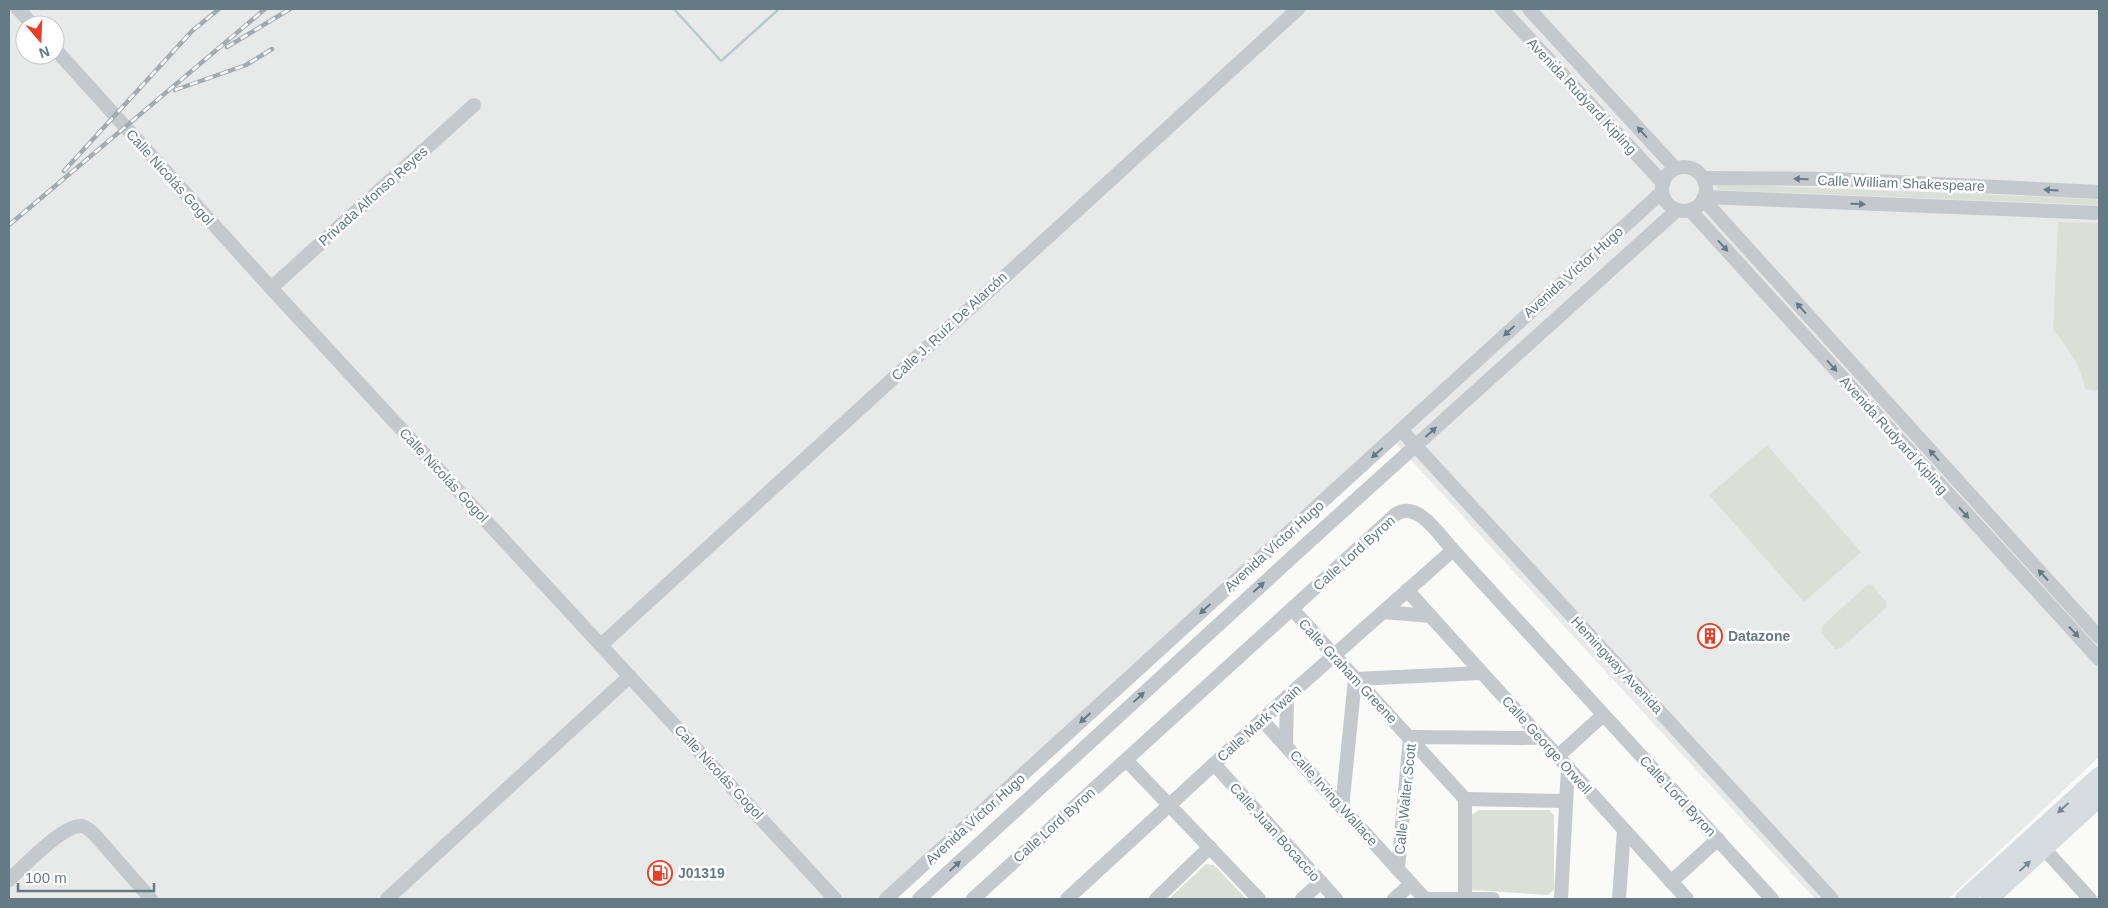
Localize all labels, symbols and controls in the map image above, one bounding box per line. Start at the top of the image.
north arrow [15,15,65,65]
street label: Avenida Rudyard Kipling [1524,35,1640,157]
text: N [37,43,52,62]
street label: Calle Nicolás Gogol [123,126,217,228]
one-way arrow [1636,127,1648,139]
street label: Privada Alfonso Reyes [315,143,431,249]
street label: Calle William Shakespeare [1817,172,1985,194]
one-way arrow [1793,175,1809,183]
one-way arrow [2042,185,2058,193]
one-way arrow [1850,200,1866,208]
street label: Avenida Víctor Hugo [1520,223,1626,321]
one-way arrow [1717,239,1729,251]
street label: Calle J. Ruíz De Alarcón [888,268,1010,384]
one-way arrow [1796,302,1807,315]
one-way arrow [1502,325,1515,336]
one-way arrow [1826,360,1838,372]
street label: Avenida Rudyard Kipling [1837,373,1951,497]
street label: Calle Nicolás Gogol [396,425,492,525]
one-way arrow [1425,426,1438,437]
one-way arrow [1372,447,1384,459]
one-way arrow [1928,448,1939,461]
street label: Avenida Víctor Hugo [1221,497,1327,595]
one-way arrow [1958,506,1970,518]
street label: Calle Lord Byron [1310,512,1398,594]
one-way arrow [2037,570,2049,582]
one-way arrow [1252,581,1264,593]
one-way arrow [1199,603,1211,615]
street label: Hemingway Avenida [1568,613,1666,717]
street label: Calle Graham Greene [1295,615,1401,727]
building icon: Datazone [1697,623,1723,649]
one-way arrow [2069,626,2080,639]
place label: Datazone [1728,628,1790,644]
street label: Calle Mark Twain [1214,681,1304,765]
one-way arrow [1132,691,1144,703]
street label: Calle George Orwell [1499,693,1595,797]
one-way arrow [1078,713,1091,724]
street label: Calle Nicolás Gogol [671,722,767,822]
street label: Calle Walter Scott [1391,743,1419,855]
street label: Calle Irving Wallace [1287,747,1381,849]
street label: Calle Lord Byron [1637,752,1719,840]
street label: Avenida Víctor Hugo [922,770,1028,868]
street label: Calle Juan Bocaccio [1227,780,1324,885]
street label: Calle Lord Byron [1010,784,1098,866]
one-way arrow [2058,802,2070,814]
scale bar [18,860,154,892]
fuel station icon: J01319 [647,860,673,886]
one-way arrow [948,860,960,872]
one-way arrow [2018,860,2030,872]
place label: J01319 [678,865,725,881]
text: 100 m [25,869,67,886]

